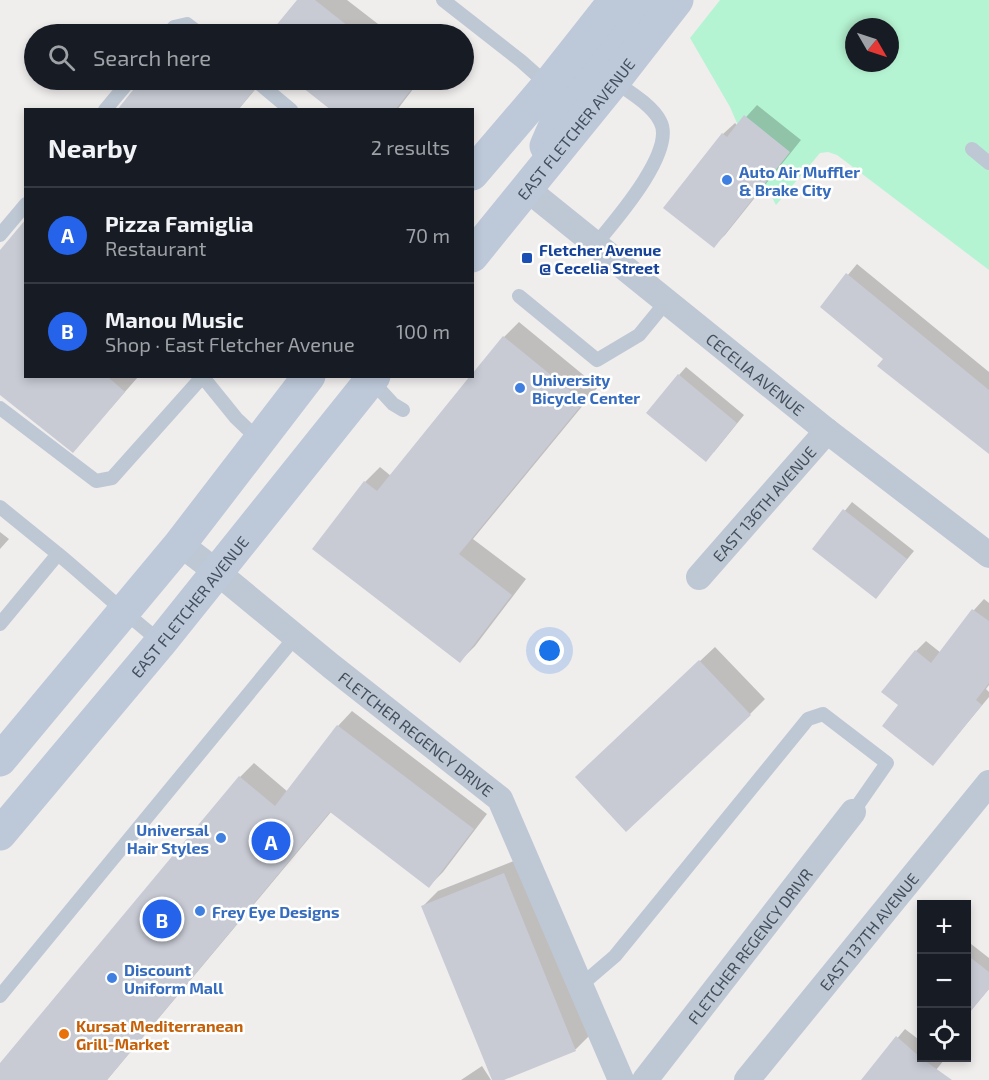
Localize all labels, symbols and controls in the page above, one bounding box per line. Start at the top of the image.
north arrow [845,18,899,72]
search box [24,24,474,90]
icon: search [45,41,78,74]
text: Search here [93,44,211,70]
street label: EAST FLETCHER AVENUE [512,54,638,203]
text: Nearby [48,132,137,163]
text: 2 results [371,135,450,159]
place label: Auto Air Muffler & Brake City [739,162,860,200]
marker: Auto Air Muffler & Brake City [720,173,734,187]
text: Pizza Famiglia [105,210,254,236]
text: A [61,223,74,247]
text: 70 m [406,223,450,247]
text: Restaurant [105,236,206,260]
place label: Fletcher Avenue @ Cecelia Street [539,240,661,277]
marker: Fletcher Avenue @ Cecelia Street [520,251,534,265]
text: Manou Music [105,306,244,332]
text: B [61,319,74,343]
text: 100 m [396,319,450,343]
street label: CECELIA AVENUE [703,328,809,419]
text: Shop · East Fletcher Avenue [105,332,355,356]
place label: University Bicycle Center [532,370,640,408]
marker: University Bicycle Center [513,381,527,395]
street label: EAST 136TH AVENUE [708,442,819,565]
street label: EAST FLETCHER AVENUE [126,532,252,681]
your location [535,636,564,665]
street label: FLETCHER REGENCY DRIVE [336,667,498,800]
pin: A [252,818,290,864]
place label: Universal Hair Styles [127,820,210,858]
marker: Universal Hair Styles [214,831,228,845]
street label: FLETCHER REGENCY DRIVR [683,864,816,1027]
street label: EAST 137TH AVENUE [815,868,922,994]
pin: B [142,896,182,942]
map controls [917,900,971,1062]
button: + [917,900,971,954]
place label: Frey Eye Designs [212,902,339,922]
marker: Frey Eye Designs [193,904,207,918]
button: − [917,954,971,1008]
place label: Discount Uniform Mall [124,960,224,997]
marker: Discount Uniform Mall [105,971,119,985]
button: locate [917,1008,971,1062]
place label: Kursat Mediterranean Grill-Market [76,1016,243,1053]
marker: Kursat Mediterranean Grill-Market [57,1027,71,1041]

